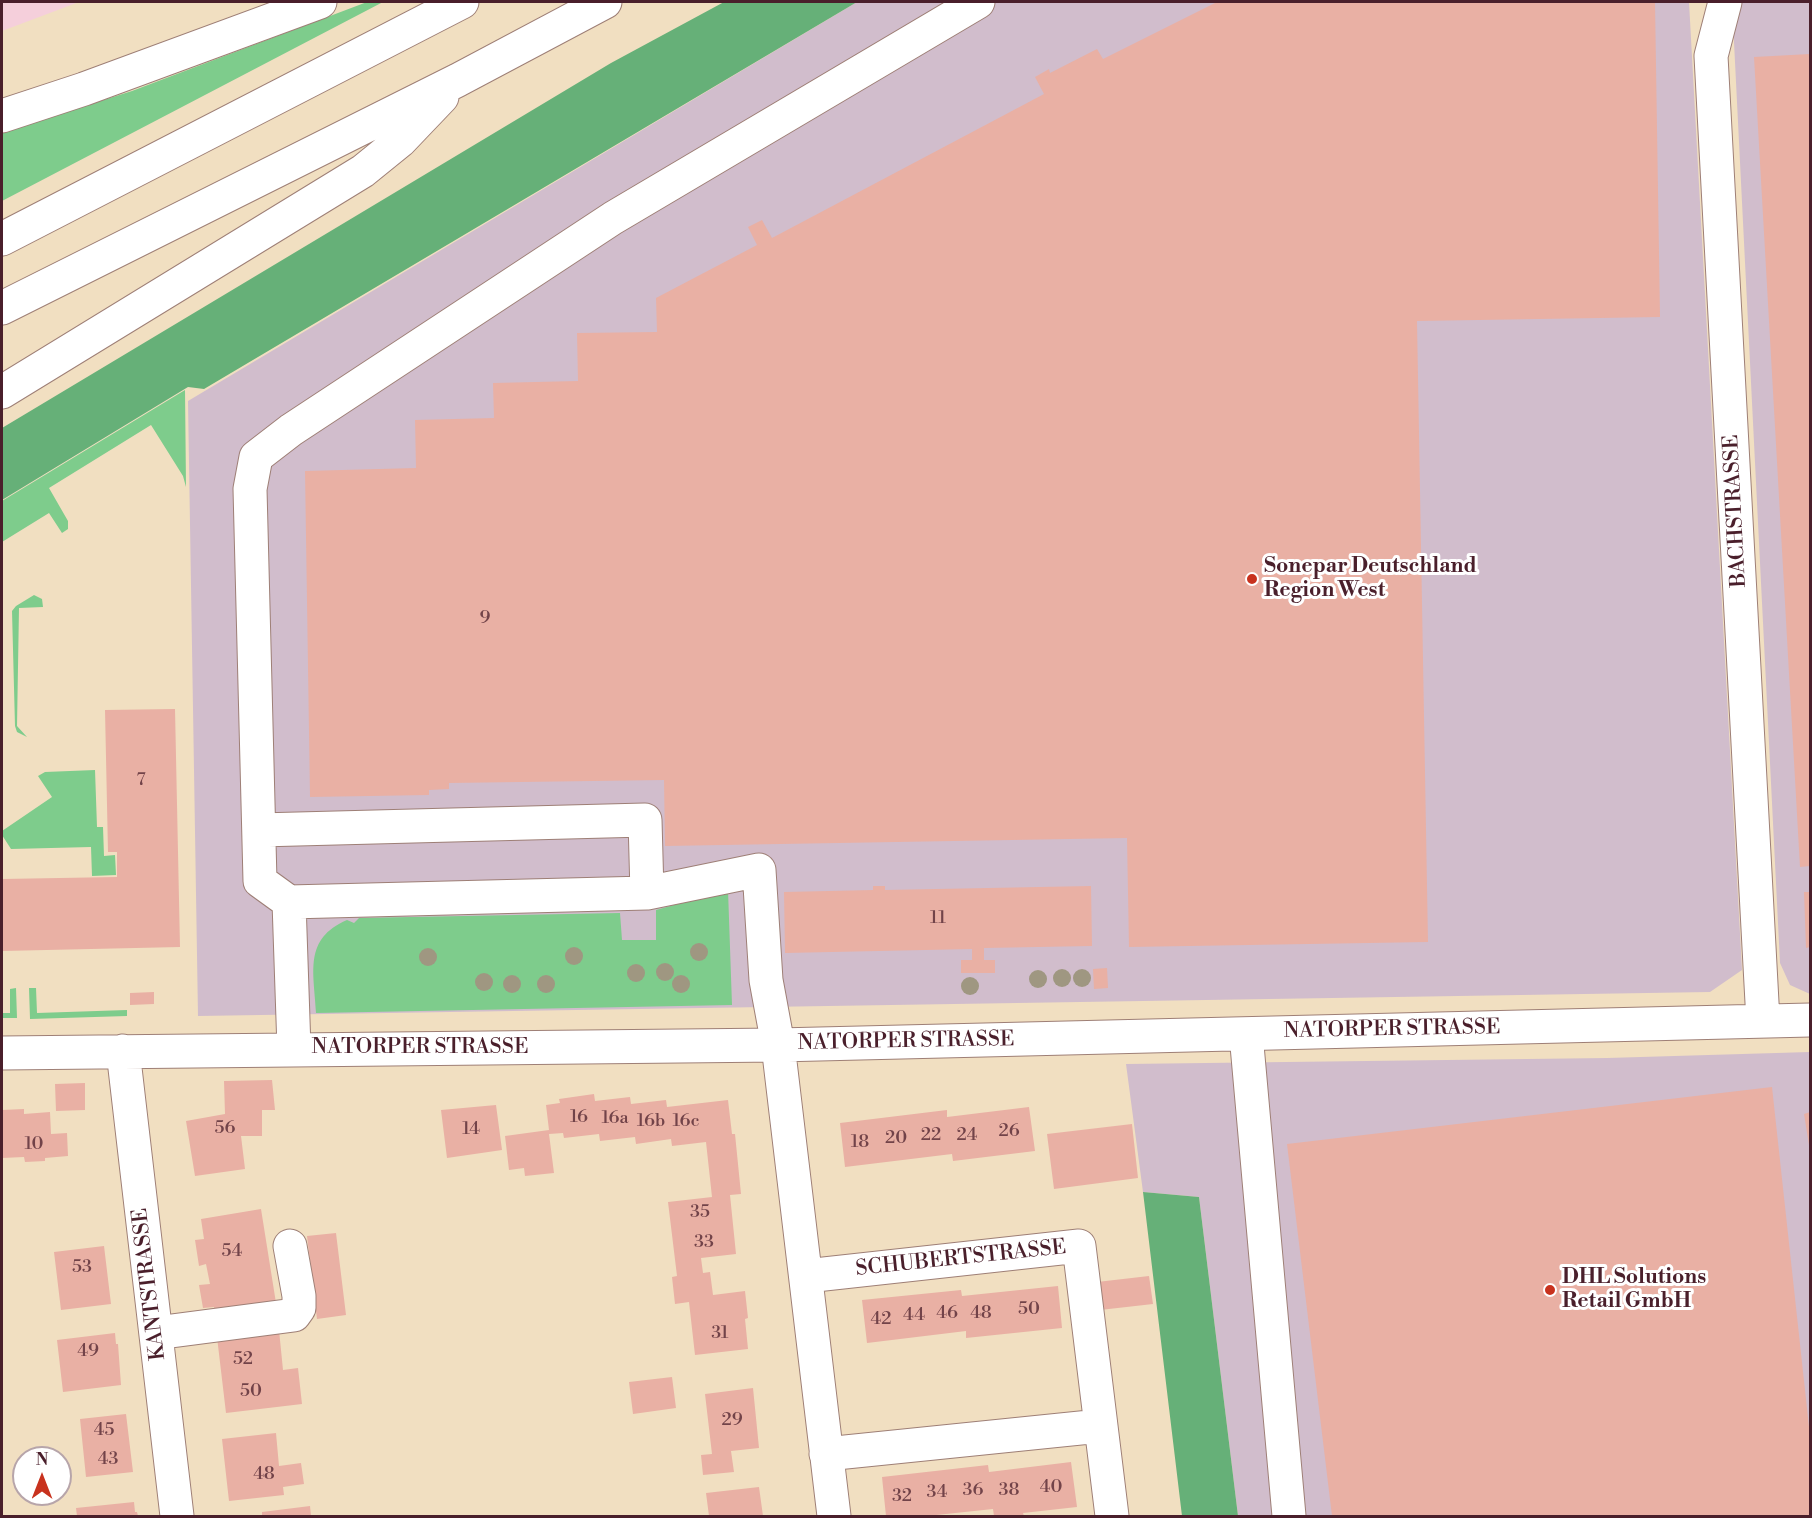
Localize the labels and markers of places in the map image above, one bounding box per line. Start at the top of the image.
place label: Sonepar Deutschland Region West [1264,554,1477,604]
marker: Sonepar Deutschland Region West [1245,572,1259,586]
place label: DHL Solutions Retail GmbH [1562,1265,1706,1315]
marker: DHL Solutions Retail GmbH [1543,1283,1557,1297]

